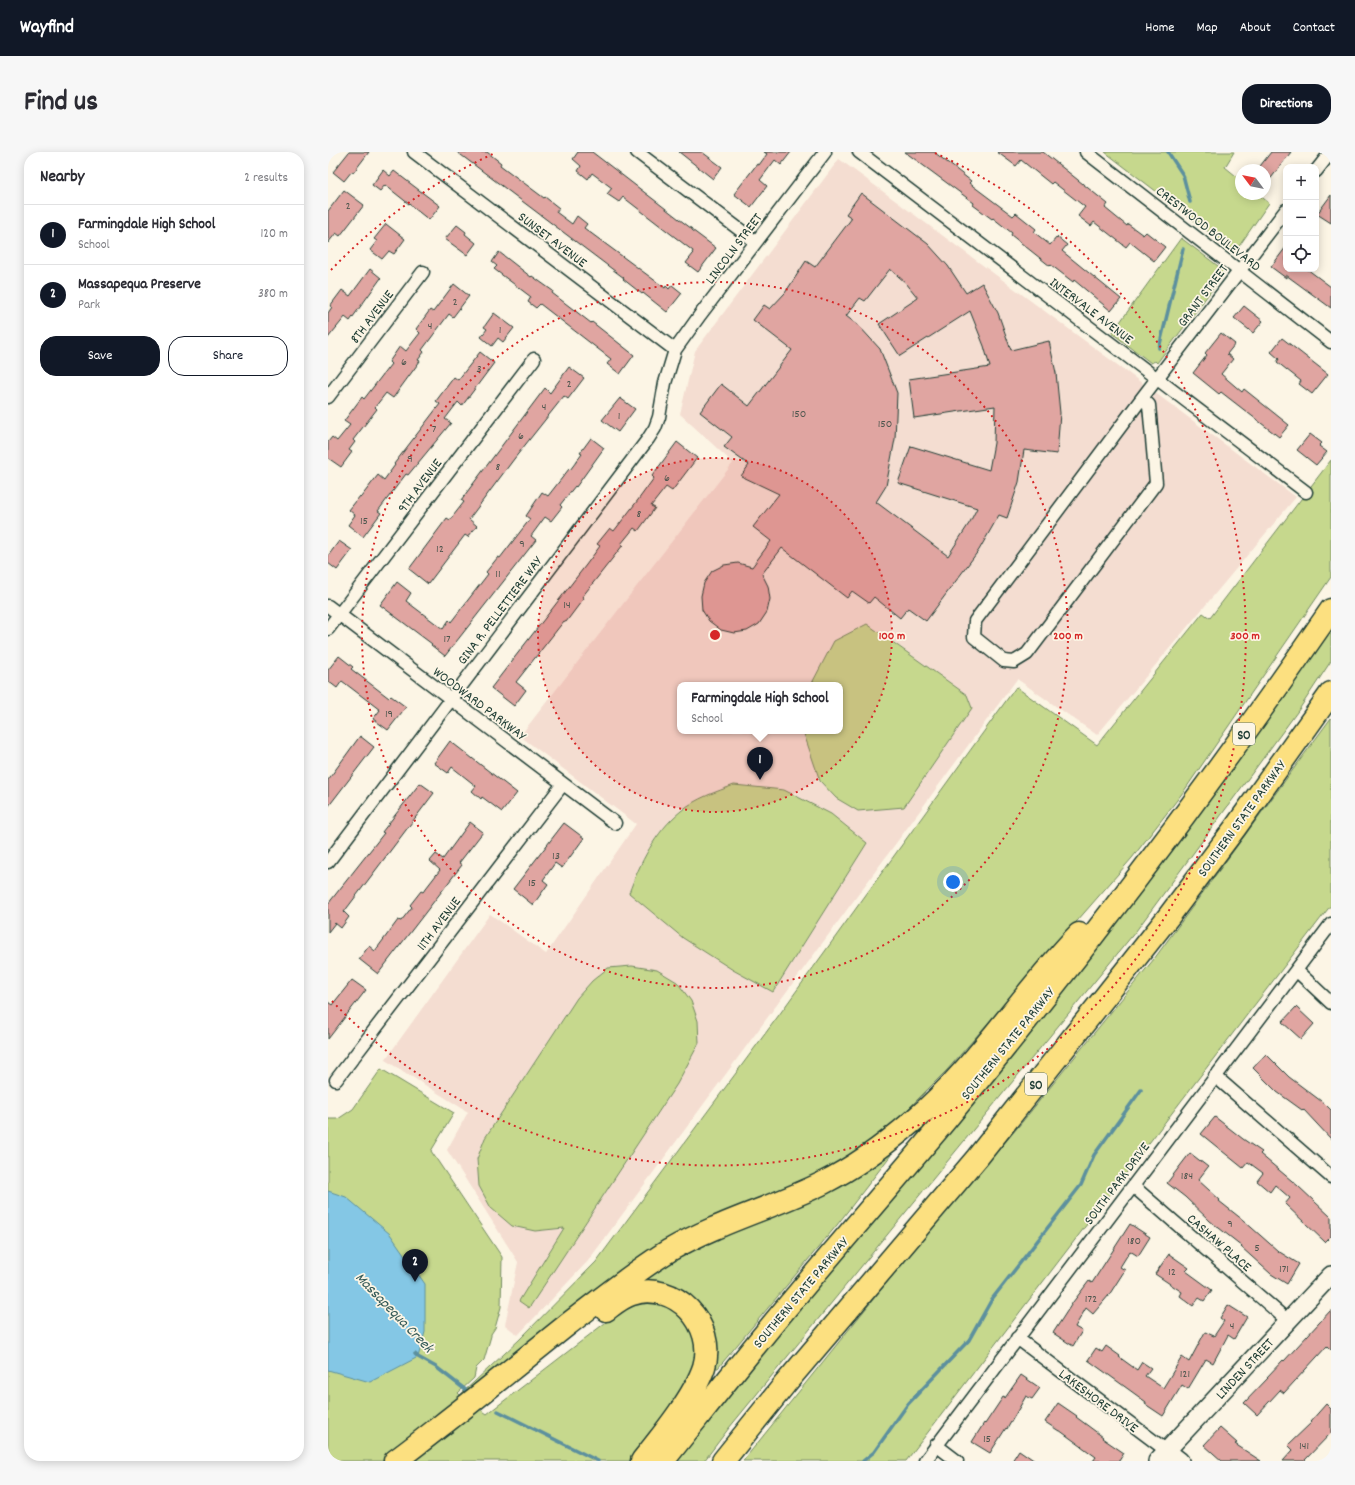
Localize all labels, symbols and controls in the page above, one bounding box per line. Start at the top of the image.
text: Wayfind [20,15,74,42]
text: Home [1145,18,1174,38]
text: Map [1196,18,1218,38]
text: About [1240,18,1271,38]
text: Contact [1293,18,1335,38]
text: Find us [24,84,98,124]
button: Directions [1242,84,1331,124]
north arrow [1235,164,1271,200]
map controls [1283,164,1319,272]
button: + [1283,164,1319,200]
text: Nearby [40,166,84,190]
text: 2 results [244,169,288,188]
street label: CRESTWOOD BOULEVARD [1151,182,1264,277]
house number: 2 [345,198,351,215]
button: − [1283,200,1319,236]
street label: SUNSET AVENUE [513,208,591,274]
street label: LINCOLN STREET [701,209,768,289]
text: Farmingdale High School [78,214,215,236]
text: 1 [52,225,54,244]
text: 120 m [260,225,288,244]
text: School [78,236,110,255]
button: locate [1283,236,1319,272]
street label: GRANT STREET [1173,260,1234,332]
street label: INTERVALE AVENUE [1045,273,1137,350]
text: Massapequa Preserve [78,274,201,296]
text: 2 [50,285,56,304]
text: 380 m [258,285,288,304]
street label: 8TH AVENUE [346,286,400,348]
house number: 2 [452,294,458,311]
text: Park [78,296,100,315]
house number: 4 [428,318,433,335]
house number: 1 [499,322,501,339]
button: Save [40,336,160,376]
button: Share [168,336,288,376]
house number: 6 [401,354,407,371]
house number: 3 [476,361,482,378]
house number: 2 [566,376,572,393]
house number: 4 [542,399,547,416]
house number: 150 [792,406,806,423]
house number: 1 [618,408,620,425]
house number: 150 [878,416,892,433]
house number: 7 [432,421,437,438]
house number: 6 [518,428,524,445]
house number: 9 [407,451,413,468]
street label: 9TH AVENUE [394,454,448,517]
house number: 8 [496,459,501,476]
house number: 6 [664,470,670,487]
house number: 8 [637,506,642,523]
house number: 15 [360,513,368,530]
house number: 9 [519,536,525,553]
house number: 12 [436,541,444,558]
street label: GINA R. PELLETTIERE WAY [453,552,549,670]
house number: 11 [495,566,501,583]
house number: 14 [563,597,571,614]
centre of rings [708,628,722,642]
text: 100 m [879,628,905,645]
text: 200 m [1053,628,1083,645]
text: 300 m [1230,628,1260,645]
house number: 17 [443,631,451,648]
street label: WOODWARD PARKWAY [428,663,530,747]
popup [677,682,843,734]
text: Farmingdale High School [691,688,829,710]
house number: 19 [385,706,393,723]
text: School [691,710,723,729]
road number: SO [1233,723,1255,745]
pin: 1 [747,747,773,780]
street label: SOUTHERN STATE PARKWAY [1193,756,1292,882]
house number: 13 [552,848,560,865]
your location [943,872,963,892]
house number: 15 [528,875,536,892]
street label: 11TH AVENUE [413,893,467,955]
street label: SOUTHERN STATE PARKWAY [957,983,1057,1103]
road number: SO [1025,1073,1047,1095]
street label: SOUTH PARK DRIVE [1080,1138,1156,1230]
house number: 184 [1181,1168,1193,1185]
street label: CASHAW PLACE [1182,1210,1256,1278]
house number: 9 [1227,1216,1233,1233]
street label: SOUTHERN STATE PARKWAY [749,1233,855,1353]
house number: 180 [1127,1233,1141,1250]
house number: 5 [1254,1240,1260,1257]
pin: 2 [402,1249,428,1282]
house number: 171 [1279,1261,1289,1278]
house number: 12 [1168,1264,1176,1281]
water label: Massapequa Creek [349,1268,439,1360]
house number: 172 [1085,1291,1097,1308]
house number: 4 [1230,1318,1235,1335]
street label: LINDEN STREET [1212,1334,1280,1405]
street label: LAKESHORE DRIVE [1054,1365,1142,1439]
house number: 121 [1180,1366,1190,1383]
house number: 15 [983,1431,991,1448]
house number: 141 [1299,1438,1309,1455]

